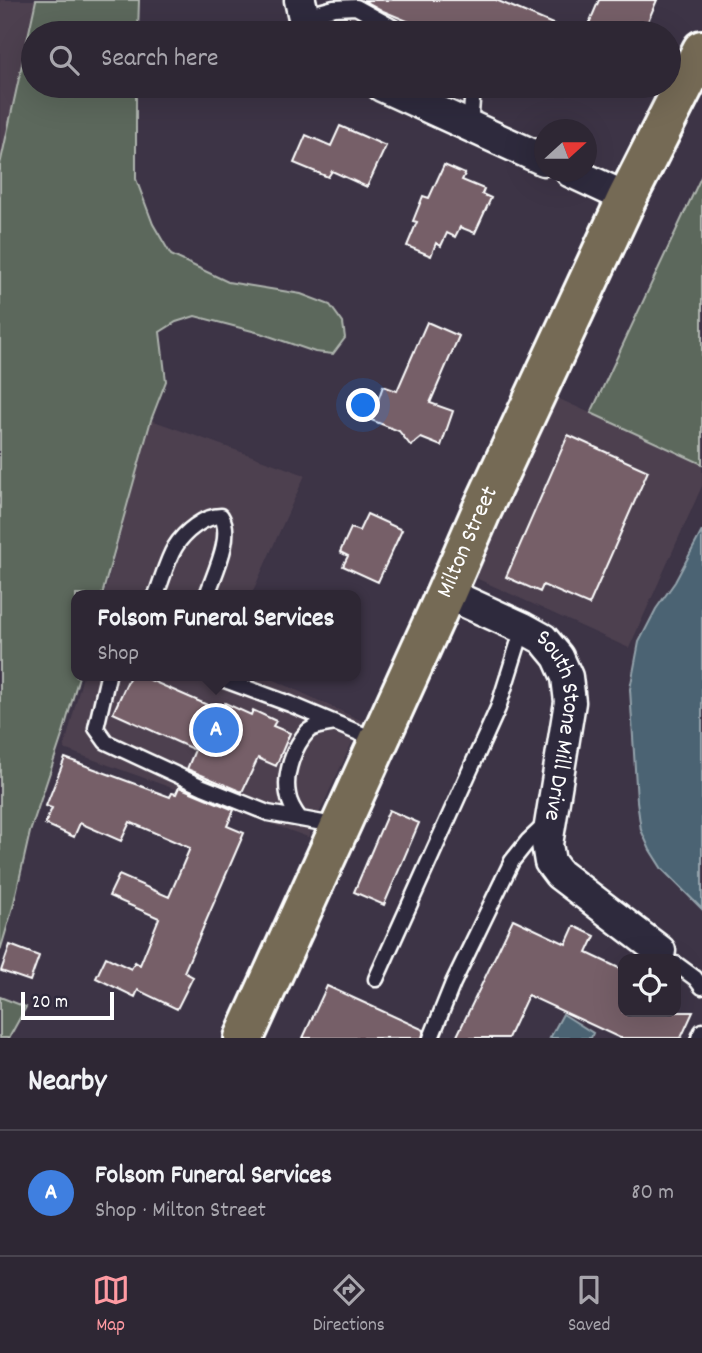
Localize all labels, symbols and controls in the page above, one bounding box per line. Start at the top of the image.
search box [21,21,681,98]
icon: search [45,41,83,79]
text: Search here [101,41,219,78]
north arrow [534,119,597,182]
your location [346,388,380,422]
street label: Milton Street [429,481,508,603]
popup [71,590,361,681]
text: Folsom Funeral Services [98,601,334,638]
street label: South Stone Mill Drive [530,621,587,823]
text: Shop [98,638,139,671]
pin: A [193,704,239,756]
map controls [618,954,681,1017]
button: locate [618,954,681,1017]
scale bar [21,989,114,1021]
text: 20 m [32,990,68,1017]
text: Nearby [28,1062,106,1105]
text: Folsom Funeral Services [95,1158,332,1195]
text: A [45,1177,57,1210]
text: 80 m [631,1177,674,1210]
text: Shop · Milton Street [95,1195,266,1228]
tab: Map [92,1271,130,1340]
tab: Directions [313,1271,385,1340]
tab: Saved [568,1271,610,1340]

